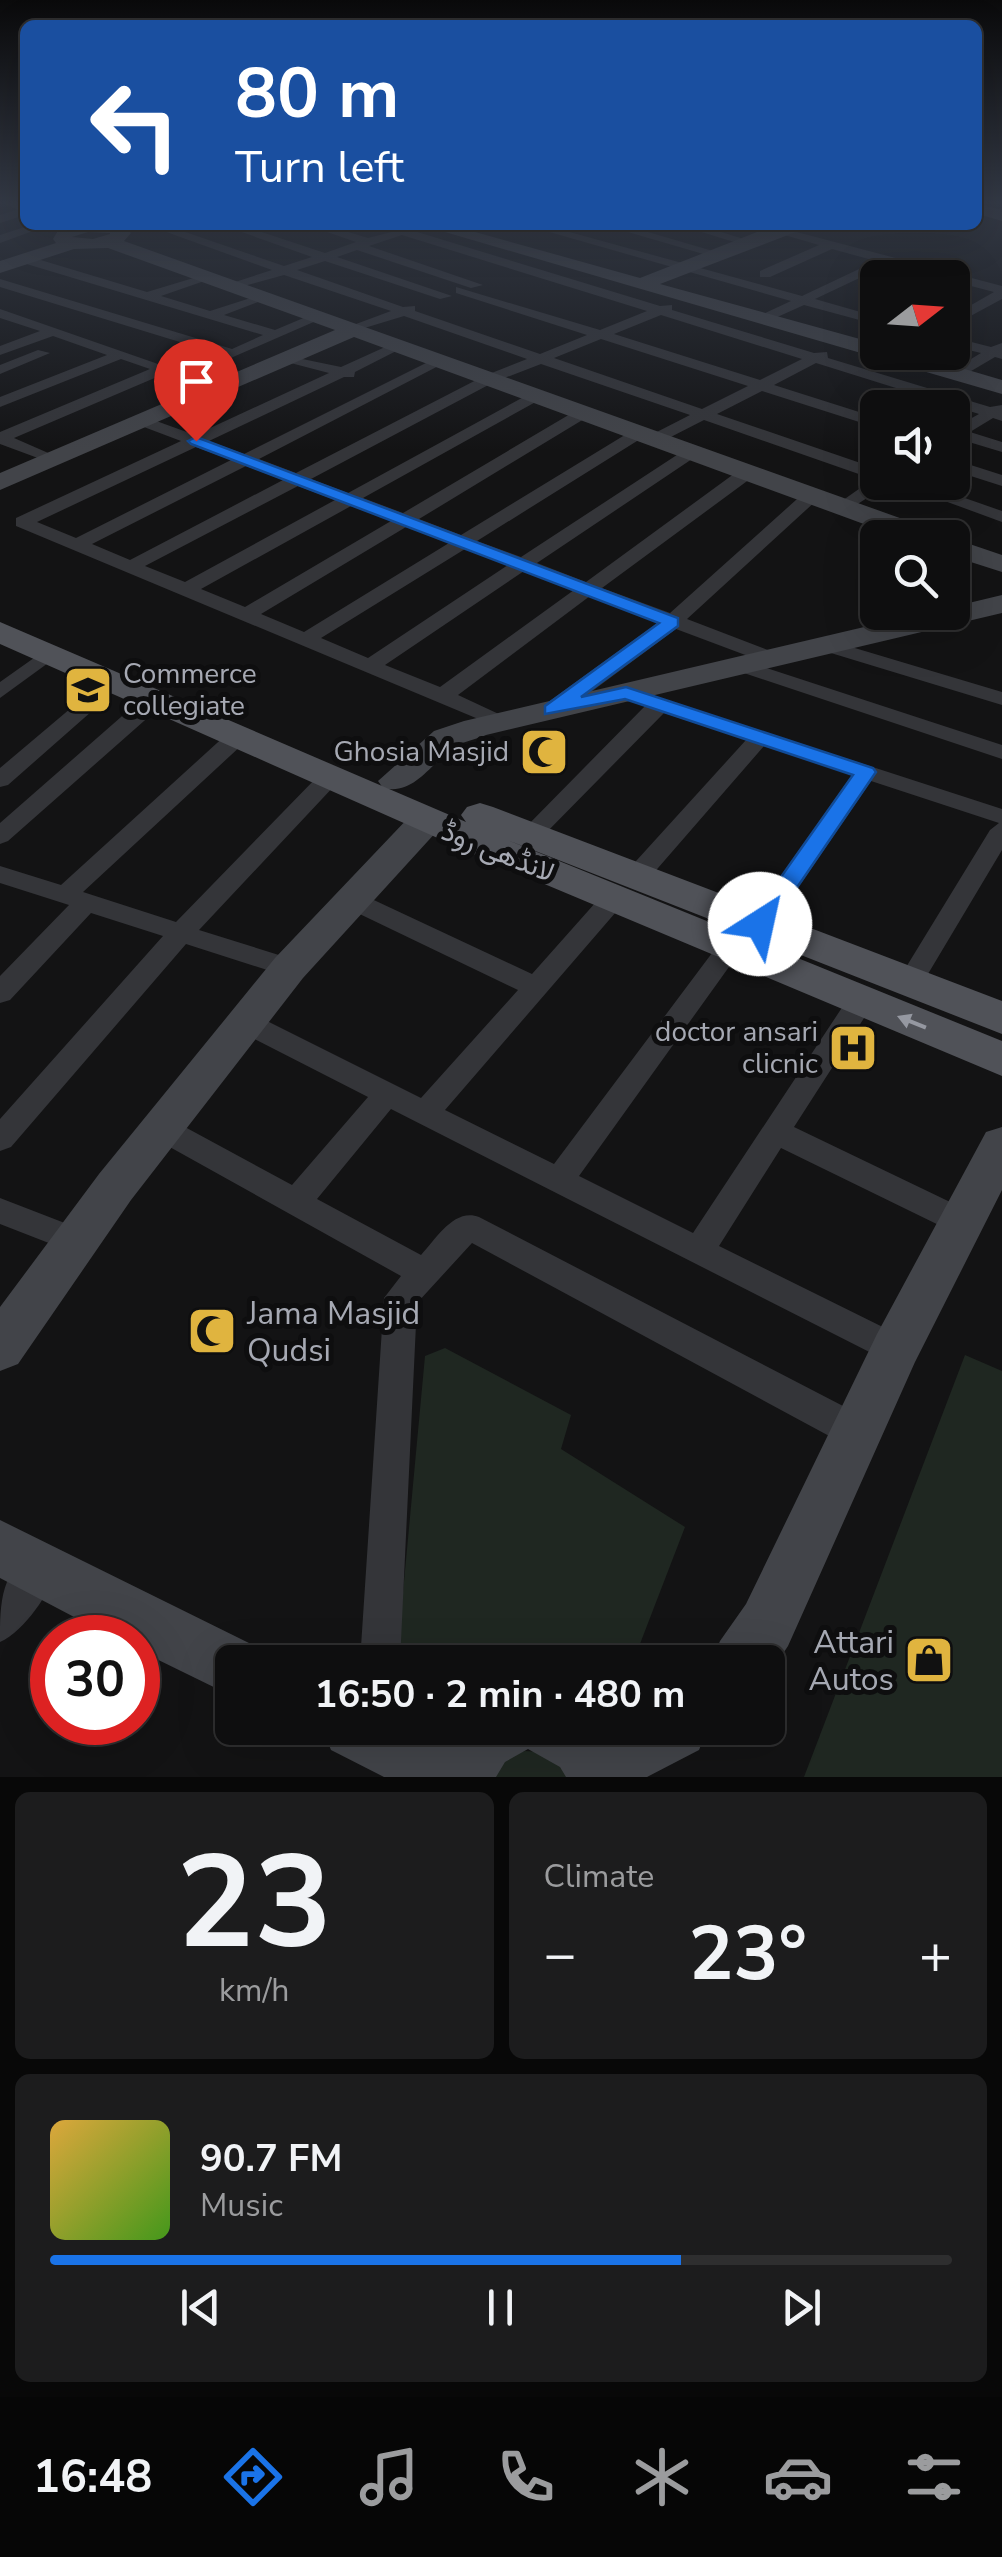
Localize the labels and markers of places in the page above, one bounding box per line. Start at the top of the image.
pin [154,339,239,442]
place label: Commerce collegiate [123,655,257,725]
school or university icon: Commerce collegiate [62,664,114,716]
mosque icon: Ghosia Masjid [518,726,570,778]
place label: Ghosia Masjid [334,733,509,771]
place label: doctor ansari clicnic [655,1013,818,1083]
hospital icon: doctor ansari clicnic [827,1022,879,1074]
place label: Jama Masjid Qudsi [246,1292,420,1372]
mosque icon: Jama Masjid Qudsi [186,1305,238,1357]
place label: Attari Autos [808,1621,894,1701]
shop icon: Attari Autos [903,1634,955,1686]

